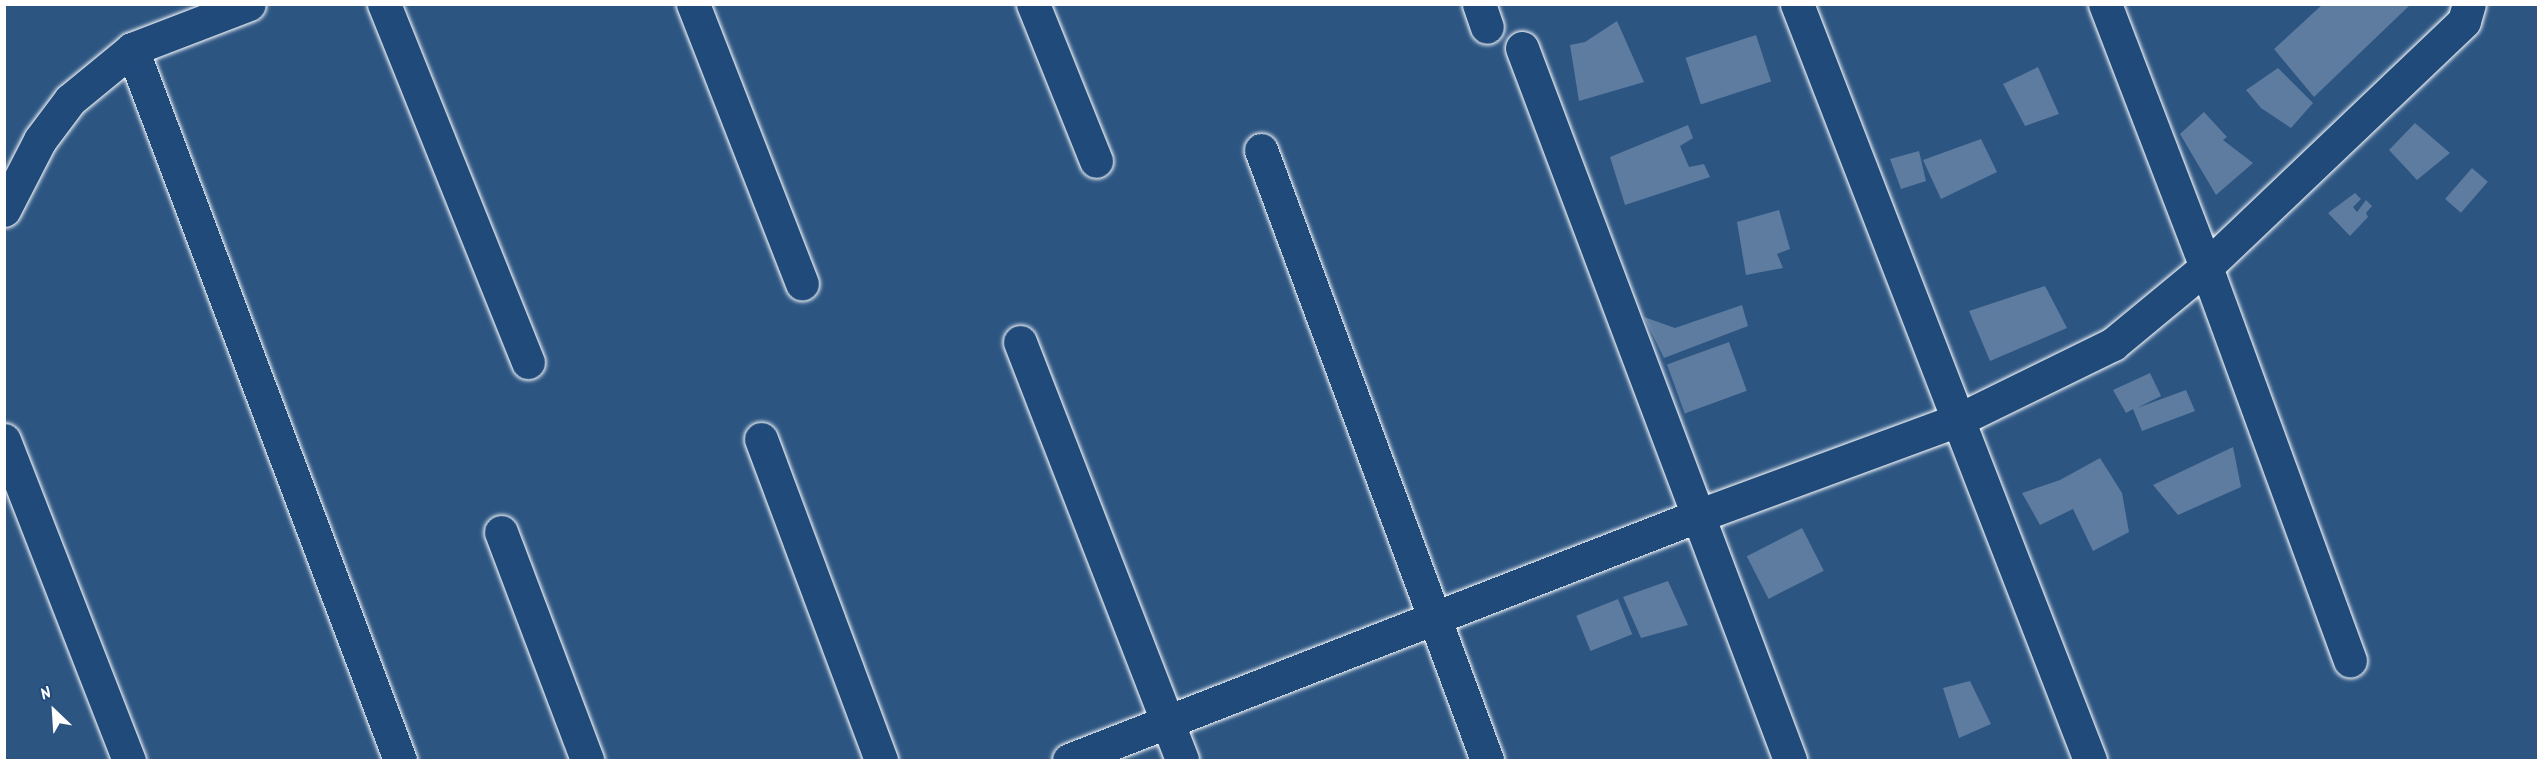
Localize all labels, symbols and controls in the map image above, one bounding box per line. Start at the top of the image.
north arrow [24,681,84,741]
text: N [36,681,56,708]

